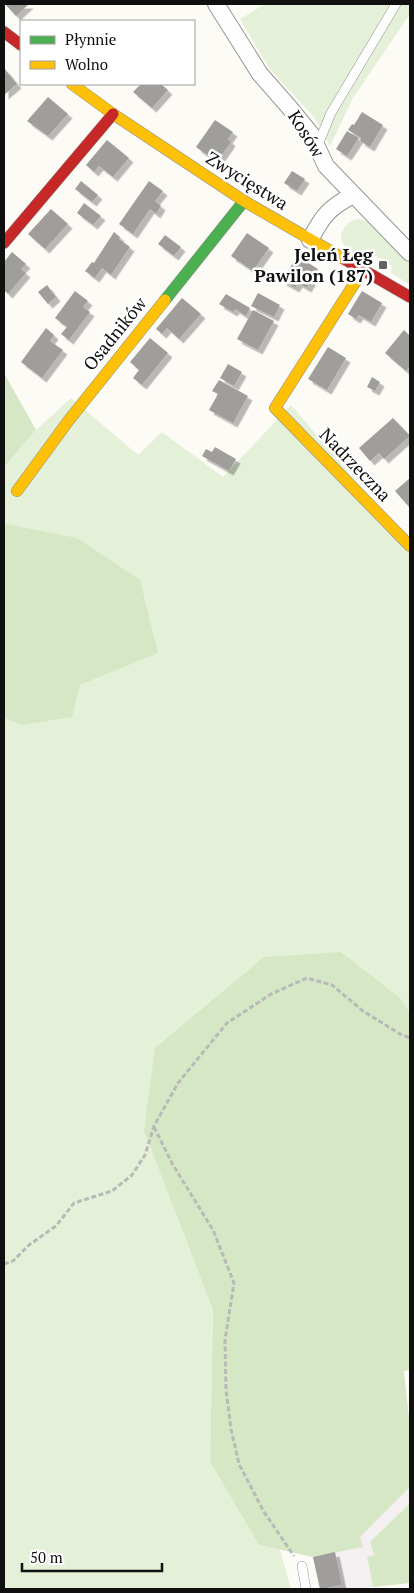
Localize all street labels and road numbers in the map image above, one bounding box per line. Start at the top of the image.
street label: Kosów [283,105,331,162]
street label: Zwycięstwa [202,145,293,215]
street label: Osadników [77,291,152,375]
street label: Nadrzeczna [315,422,397,506]

